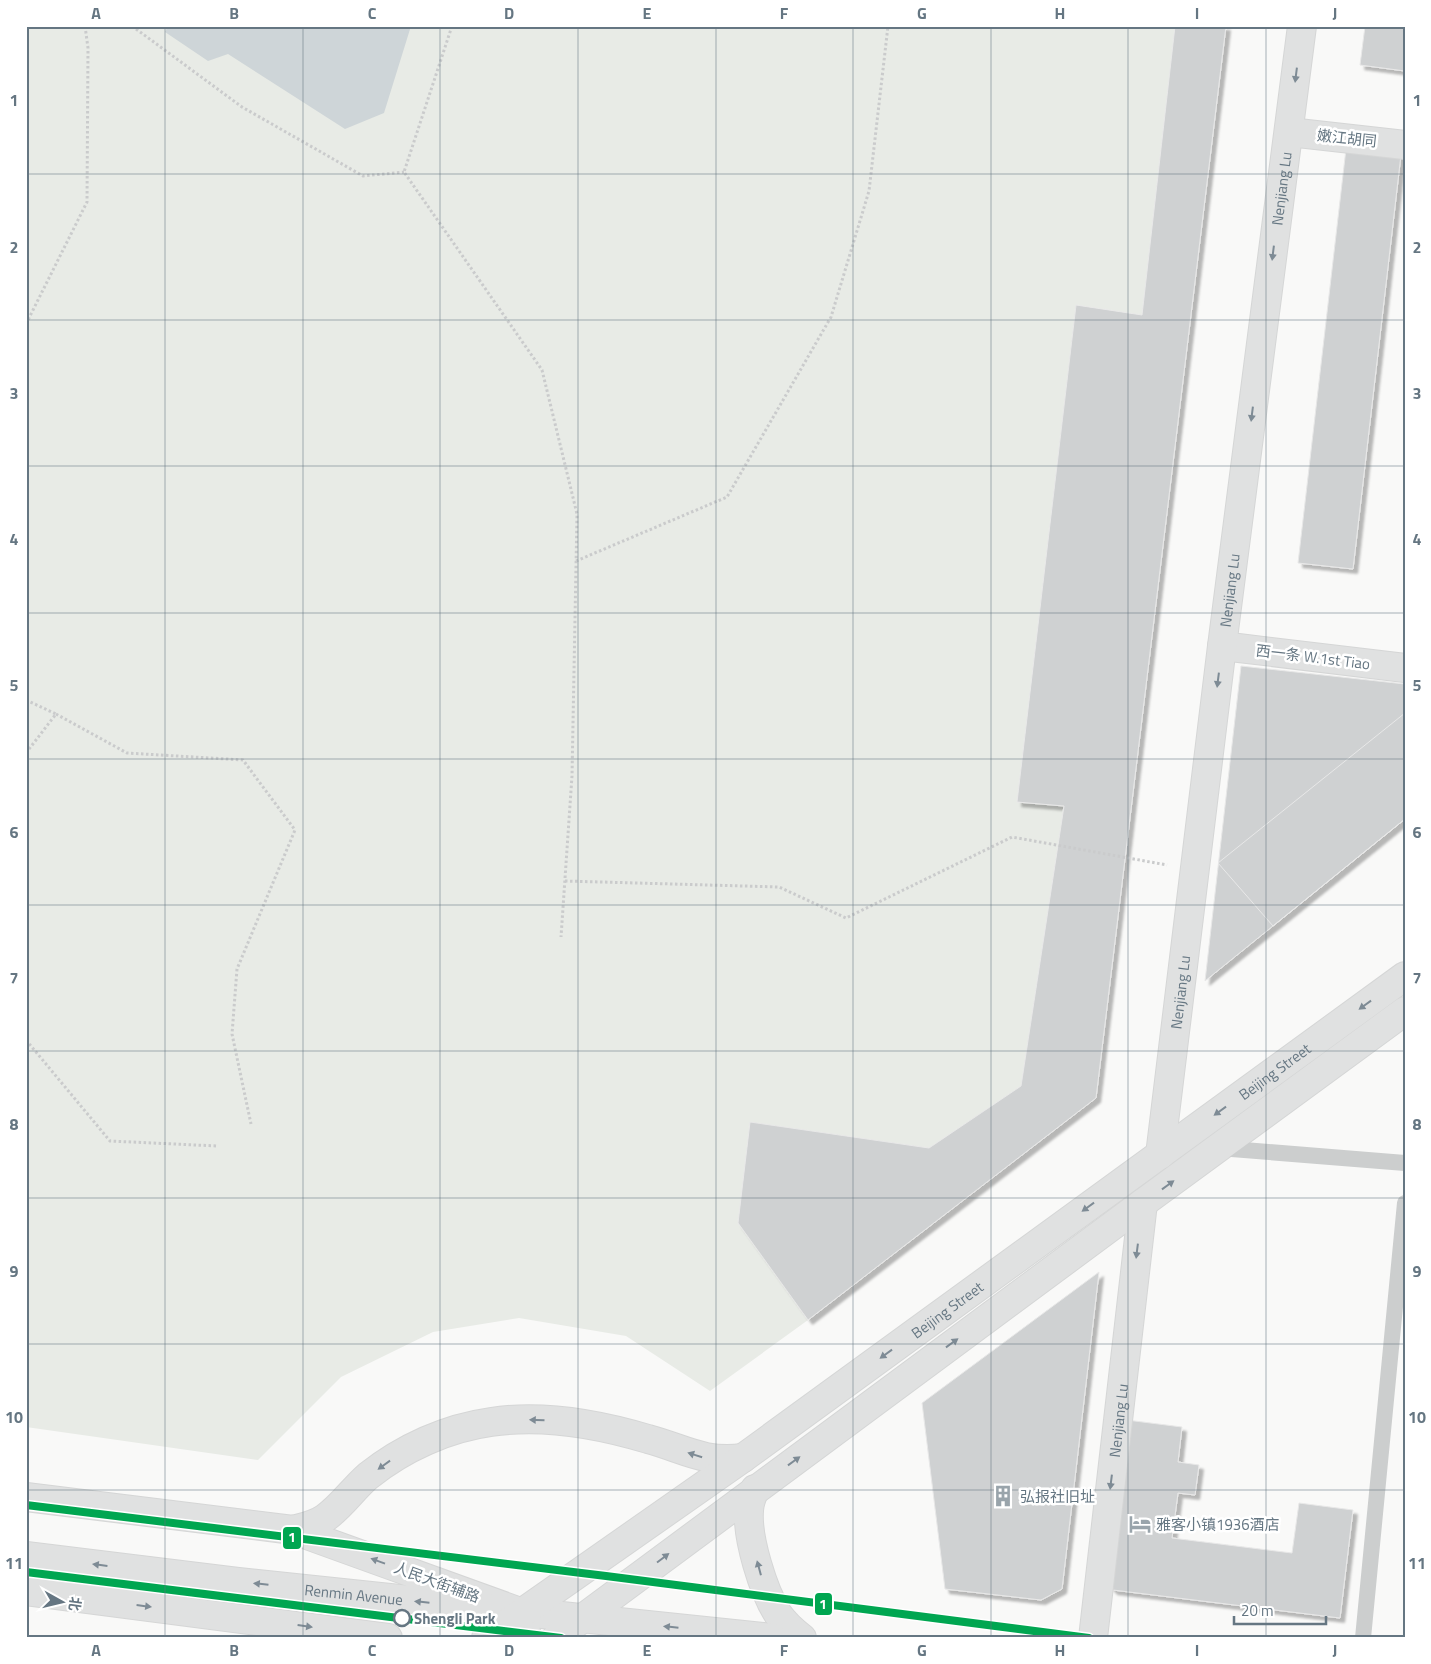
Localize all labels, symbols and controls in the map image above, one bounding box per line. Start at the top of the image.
text: A [91,1,101,25]
text: B [229,1,239,25]
text: C [368,1,377,25]
text: D [504,1,514,25]
text: E [643,1,652,25]
text: F [780,1,789,25]
text: G [917,1,927,25]
text: H [1055,1,1065,25]
text: I [1195,1,1199,25]
text: J [1333,1,1337,25]
one-way arrow [1292,67,1300,83]
text: 1 [10,88,18,112]
text: 1 [1413,88,1421,112]
street label: 嫩江胡同 [1316,123,1378,153]
street label: Nenjiang Lu [1265,150,1297,227]
text: 2 [10,235,18,259]
text: 2 [1413,235,1421,259]
one-way arrow [1269,245,1277,261]
text: 3 [10,381,18,405]
text: 3 [1413,381,1421,405]
one-way arrow [1248,407,1256,423]
text: 4 [10,527,19,551]
text: 4 [1413,527,1422,551]
street label: Nenjiang Lu [1213,552,1245,628]
street label: 西一条 W.1st Tiao [1255,639,1371,675]
one-way arrow [1214,672,1222,688]
text: 5 [10,673,19,697]
text: 5 [1413,673,1422,697]
text: 6 [10,820,19,844]
text: 6 [1413,820,1422,844]
street label: Nenjiang Lu [1164,954,1196,1030]
text: 7 [10,966,18,990]
text: 7 [1413,966,1421,990]
one-way arrow [1358,1000,1372,1010]
street label: Beijing Street [1233,1037,1316,1105]
one-way arrow [1213,1106,1227,1116]
text: 8 [10,1112,19,1136]
text: 8 [1413,1112,1422,1136]
one-way arrow [1161,1180,1175,1190]
one-way arrow [1082,1202,1095,1212]
one-way arrow [1133,1243,1141,1259]
text: 9 [10,1259,19,1283]
text: 9 [1413,1259,1422,1283]
street label: Beijing Street [906,1275,988,1344]
one-way arrow [946,1339,959,1349]
one-way arrow [879,1349,893,1359]
street label: Nenjiang Lu [1102,1382,1134,1459]
text: 10 [5,1405,23,1429]
text: 10 [1408,1405,1426,1429]
one-way arrow [529,1415,545,1423]
one-way arrow [687,1450,702,1458]
one-way arrow [787,1456,801,1466]
one-way arrow [377,1460,391,1470]
one-way arrow [1107,1474,1115,1490]
building icon: 弘报社旧址 [990,1483,1016,1509]
place label: 弘报社旧址 [1020,1485,1095,1508]
hotel icon: 雅客小镇1936酒店 [1127,1511,1153,1537]
place label: 雅客小镇1936酒店 [1156,1513,1280,1536]
line badge: 1 [282,1526,302,1550]
text: 1 [288,1526,296,1547]
text: 11 [5,1551,23,1575]
text: 11 [1408,1551,1426,1575]
one-way arrow [656,1552,669,1563]
street label: 人民大街辅路 [391,1556,483,1608]
one-way arrow [371,1557,386,1564]
one-way arrow [91,1561,107,1569]
one-way arrow [755,1561,763,1576]
north arrow [38,1576,88,1626]
street label: Renmin Avenue [303,1578,404,1611]
one-way arrow [253,1580,269,1588]
line badge: 1 [814,1592,833,1616]
text: 1 [819,1593,827,1614]
scale bar [1234,1594,1326,1626]
text: 北 [64,1595,87,1612]
one-way arrow [414,1598,430,1606]
text: 20 m [1241,1599,1274,1622]
one-way arrow [136,1602,152,1610]
place label: Shengli Park [414,1607,496,1630]
marker: Shengli Park [393,1609,411,1627]
one-way arrow [298,1622,314,1630]
one-way arrow [663,1623,679,1631]
text: A [91,1638,101,1662]
text: B [229,1638,239,1662]
text: C [368,1638,377,1662]
text: D [504,1638,514,1662]
text: E [643,1638,652,1662]
text: F [780,1638,789,1662]
text: G [917,1638,927,1662]
text: H [1055,1638,1065,1662]
text: I [1195,1638,1199,1662]
text: J [1333,1638,1337,1662]

